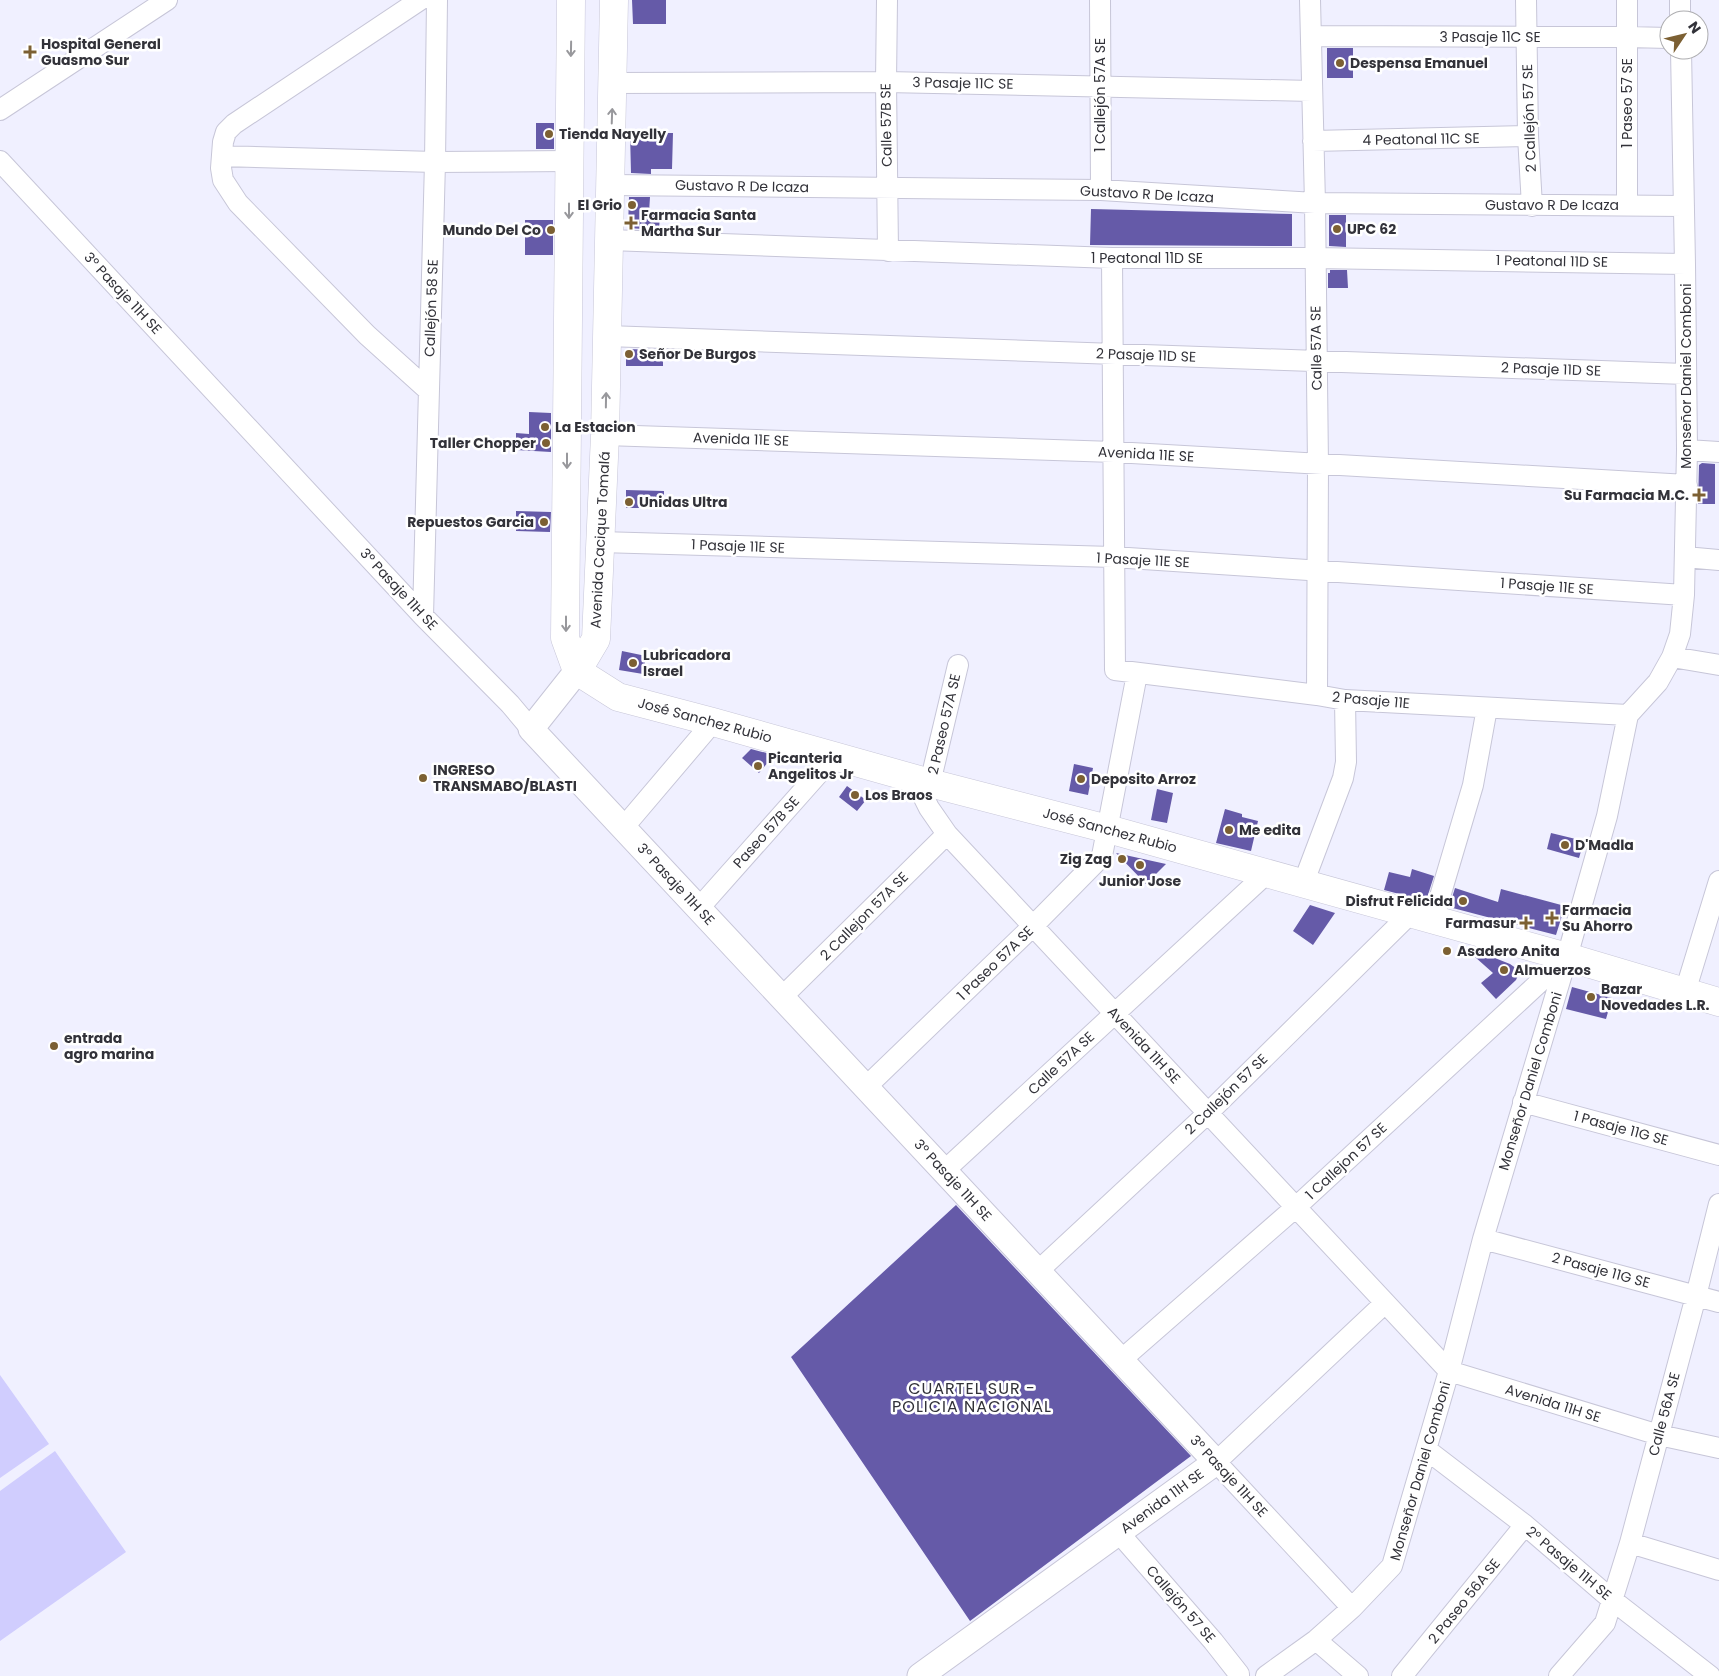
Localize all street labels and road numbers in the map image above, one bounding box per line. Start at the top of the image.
street label: 3 Pasaje 11C SE [1439,27,1541,47]
street label: 1 Callejón 57A SE [1090,38,1110,152]
street label: 1 Paseo 57 SE [1617,58,1637,148]
street label: 2 Callejón 57 SE [1517,64,1541,172]
street label: 3 Pasaje 11C SE [912,72,1014,94]
street label: Calle 57B SE [875,83,897,167]
street label: 4 Peatonal 11C SE [1362,128,1480,150]
street label: Gustavo R De Icaza [675,175,809,197]
street label: Gustavo R De Icaza [1080,181,1214,207]
street label: Gustavo R De Icaza [1485,195,1619,215]
street label: 3° Pasaje 11H SE [80,248,166,338]
street label: 1 Peatonal 11D SE [1091,248,1203,268]
street label: 1 Peatonal 11D SE [1496,250,1608,272]
street label: Callejón 58 SE [419,259,443,357]
street label: Monseñor Daniel Comboni [1676,283,1696,469]
street label: Calle 57A SE [1305,306,1327,390]
street label: 2 Pasaje 11D SE [1096,343,1196,367]
street label: 2 Pasaje 11D SE [1501,357,1601,381]
street label: Avenida 11E SE [693,427,789,451]
street label: Avenida 11E SE [1097,441,1195,467]
street label: Avenida Cacique Tomalá [585,451,615,629]
street label: 1 Pasaje 11E SE [691,534,785,558]
street label: 3° Pasaje 11H SE [356,544,442,634]
street label: 1 Pasaje 11E SE [1096,548,1190,572]
street label: 1 Pasaje 11E SE [1500,573,1594,599]
street label: 2 Paseo 57A SE [923,672,965,776]
street label: 2 Pasaje 11E [1331,687,1411,713]
street label: José Sanchez Rubio [636,692,774,748]
street label: Paseo 57B SE [728,792,804,872]
street label: José Sanchez Rubio [1041,802,1179,858]
street label: 3° Pasaje 11H SE [633,839,719,929]
street label: 2 Callejon 57A SE [815,867,913,965]
street label: 1 Paseo 57A SE [952,921,1038,1005]
street label: Monseñor Daniel Comboni [1493,989,1567,1173]
street label: Avenida 11H SE [1103,1002,1185,1088]
street label: Calle 57A SE [1023,1027,1099,1099]
street label: 2 Callejón 57 SE [1180,1049,1272,1139]
street label: 1 Pasaje 11G SE [1571,1106,1671,1150]
street label: 1 Callejon 57 SE [1301,1118,1391,1204]
street label: 3° Pasaje 11H SE [910,1135,996,1225]
street label: 2 Pasaje 11G SE [1550,1247,1652,1293]
street label: Calle 56A SE [1643,1370,1685,1458]
street label: Monseñor Daniel Comboni [1385,1379,1455,1563]
street label: Avenida 11H SE [1503,1379,1603,1427]
street label: 3° Pasaje 11H SE [1186,1431,1272,1521]
street label: Avenida 11H SE [1116,1464,1208,1538]
street label: 2° Pasaje 11H SE [1522,1521,1616,1605]
street label: 2 Paseo 56A SE [1423,1554,1505,1648]
street label: Callejón 57 SE [1142,1561,1220,1647]

